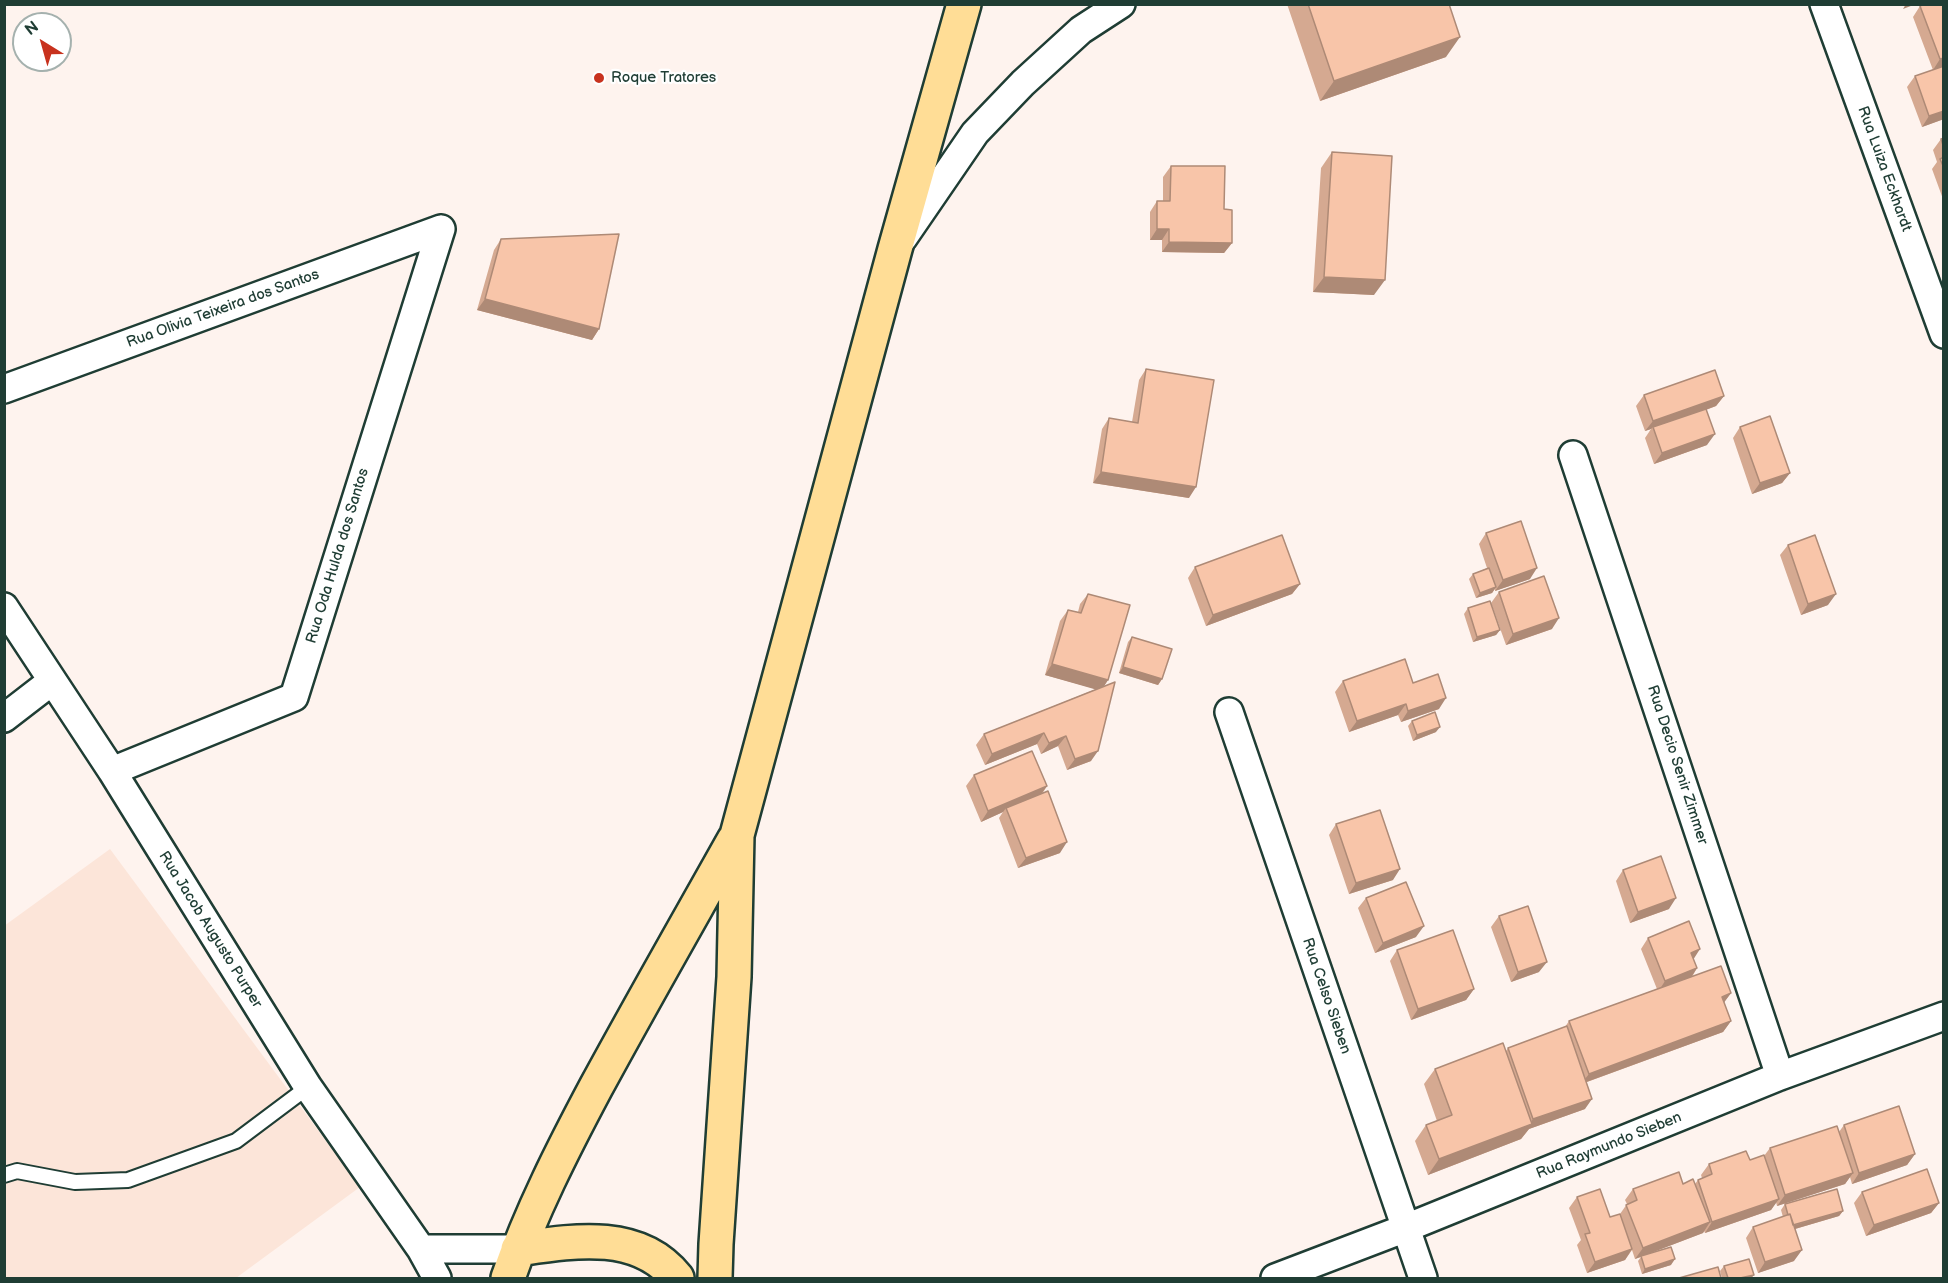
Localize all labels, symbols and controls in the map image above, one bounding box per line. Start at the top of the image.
north arrow [12,12,72,72]
text: N [22,18,43,40]
place label: Roque Tratores [611,69,716,87]
marker: Roque Tratores [592,71,606,85]
street label: Rua Luiza Eckhardt [1853,104,1915,234]
street label: Rua Olivia Teixeira dos Santos [124,266,322,352]
street label: Rua Oda Hulda dos Santos [303,466,373,646]
street label: Rua Decio Senir Zimmer [1643,683,1711,847]
street label: Rua Jacob Augusto Purper [154,848,266,1012]
street label: Rua Celso Sieben [1298,936,1354,1056]
street label: Rua Raymundo Sieben [1534,1109,1684,1183]

